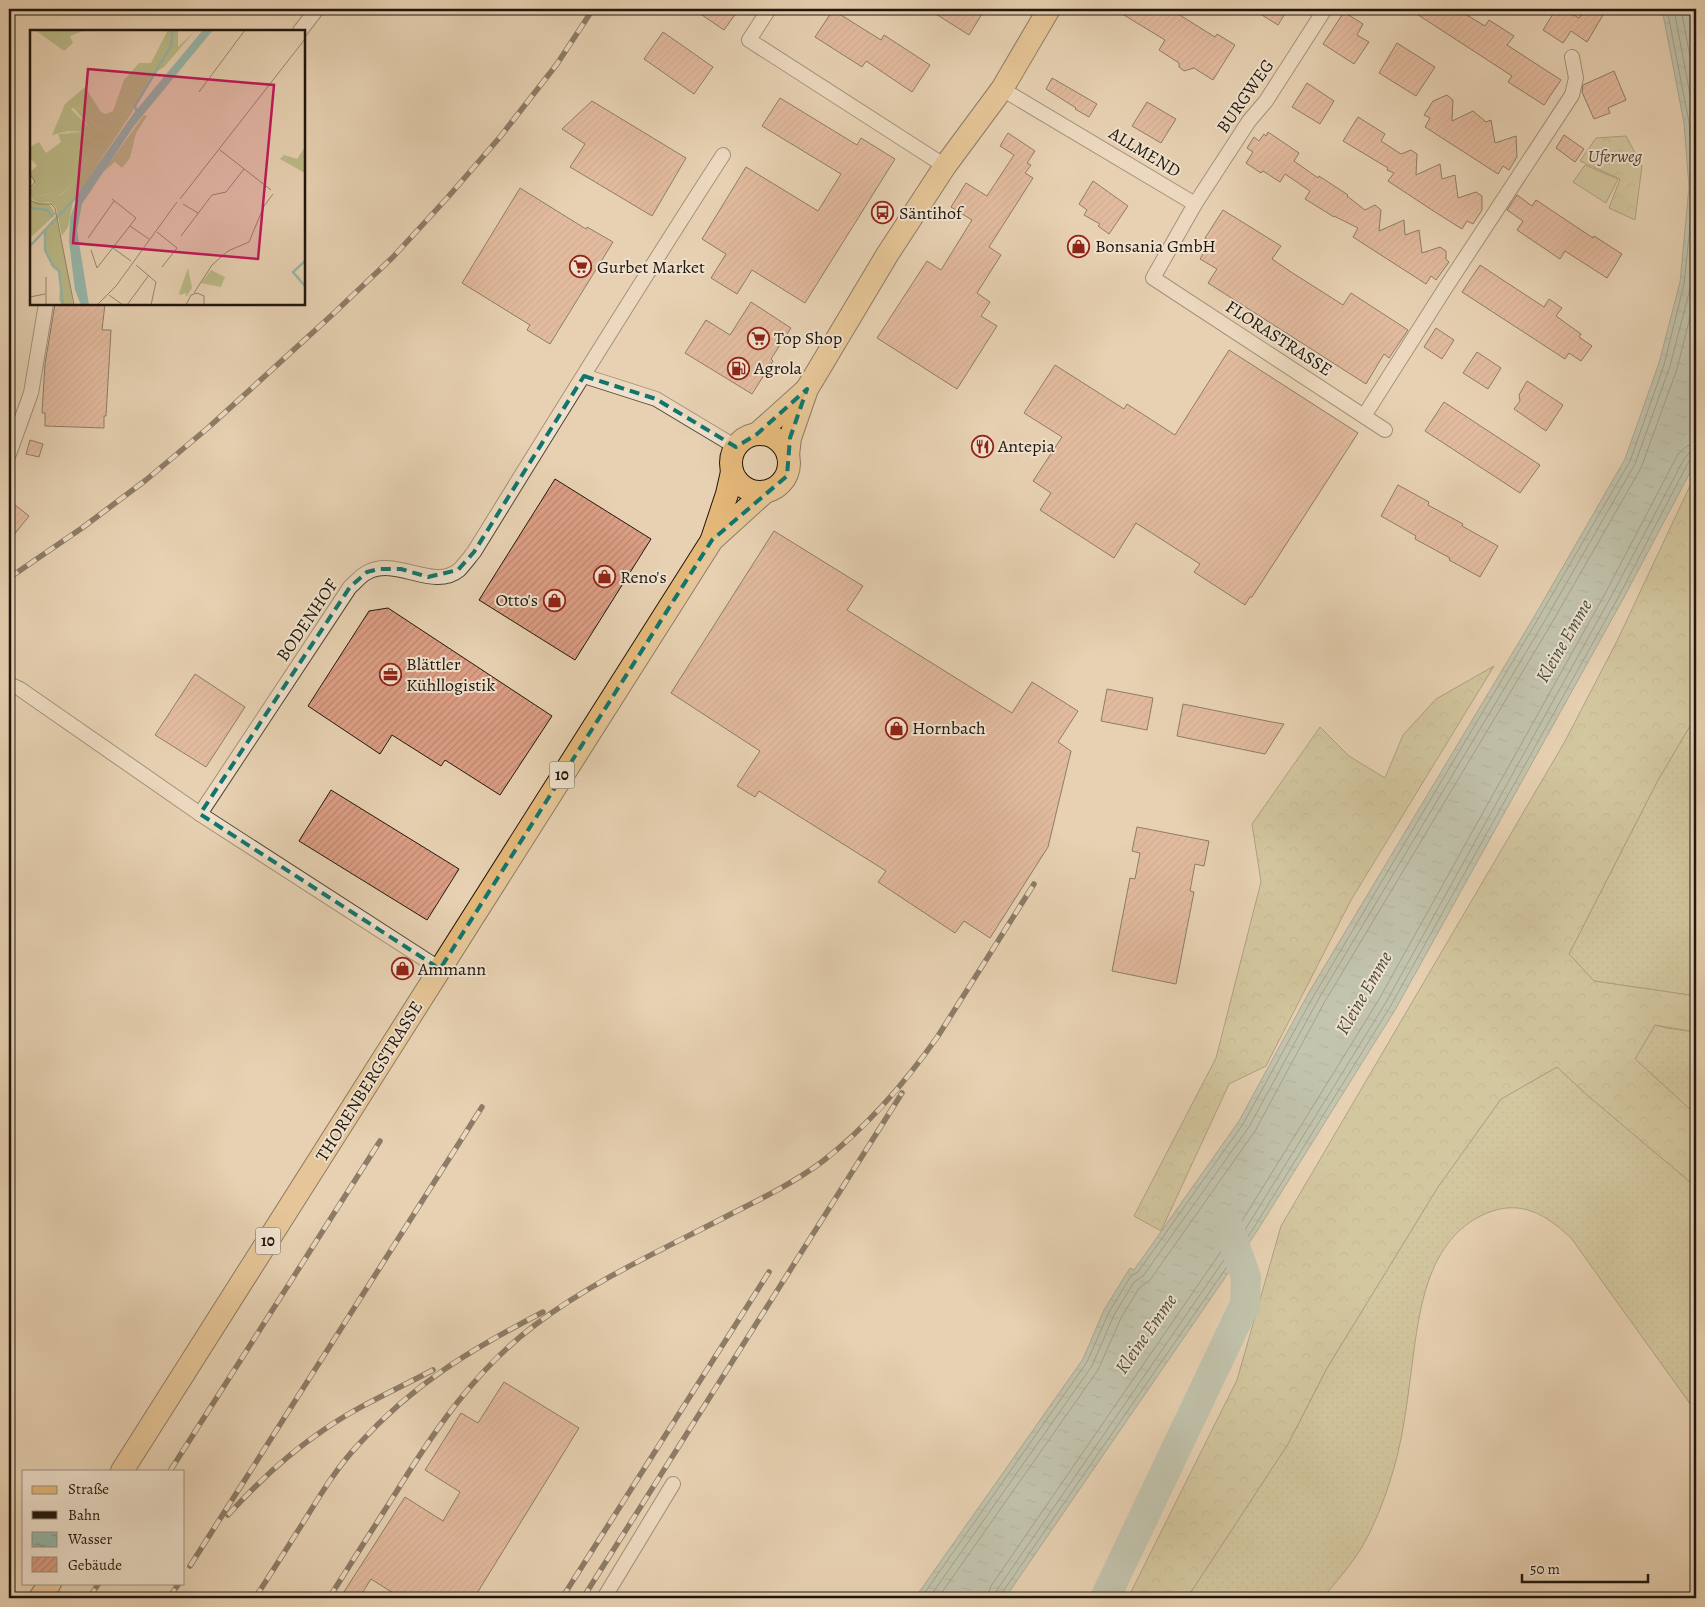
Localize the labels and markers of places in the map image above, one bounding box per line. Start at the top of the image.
bus stop icon: Säntihof [871,201,895,225]
place label: Säntihof [899,201,965,225]
shop icon: Bonsania GmbH [1067,234,1091,258]
place label: Bonsania GmbH [1095,234,1216,258]
supermarket icon: Gurbet Market [569,255,593,279]
place label: Gurbet Market [597,255,705,279]
supermarket icon: Top Shop [746,326,770,350]
place label: Top Shop [774,326,842,350]
fuel station icon: Agrola [726,356,750,380]
place label: Agrola [753,356,803,380]
restaurant icon: Antepia [970,434,994,458]
place label: Antepia [997,434,1056,458]
shop icon: Reno's [592,565,616,589]
place label: Reno's [620,565,667,589]
place label: Otto's [495,588,538,612]
shop icon: Otto's [542,588,566,612]
place label: Blättler Kühllogistik [406,652,495,697]
office icon: Blättler Kühllogistik [378,662,402,686]
shop icon: Hornbach [884,716,908,740]
place label: Hornbach [912,716,986,740]
shop icon: Ammann [390,957,414,981]
place label: Ammann [417,957,486,981]

